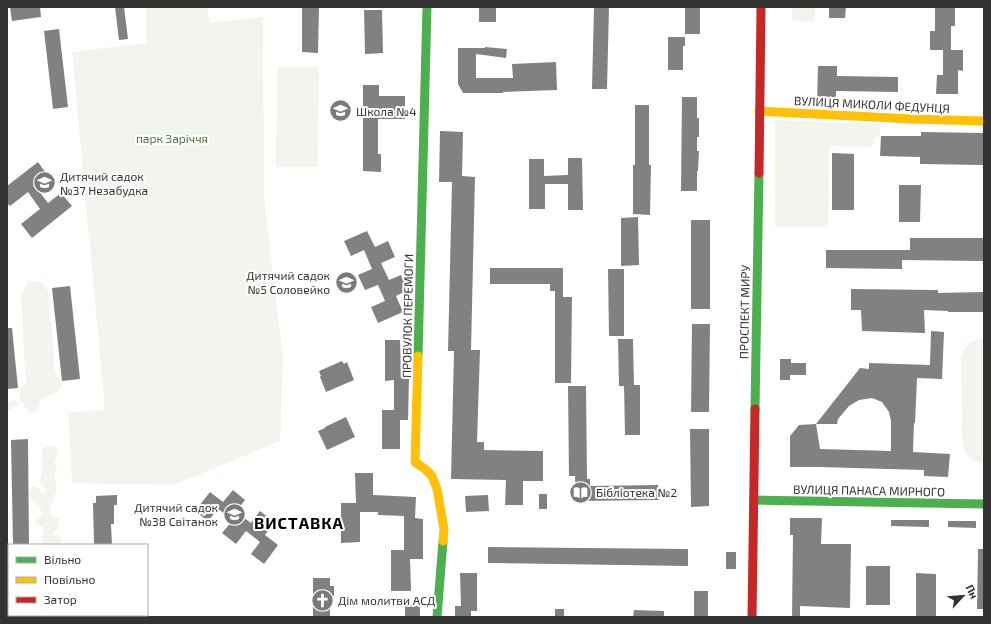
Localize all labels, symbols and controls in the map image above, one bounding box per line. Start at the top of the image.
street label: ВУЛИЦЯ МИКОЛИ ФЕДУНЦЯ [794,93,950,115]
school or university icon: Школа №4 [328,98,354,124]
place label: Школа №4 [356,104,417,118]
park label: парк Заріччя [136,131,208,145]
place label: Дитячий садок №37 Незабудка [60,169,148,198]
school or university icon: Дитячий садок №37 Незабудка [31,170,57,196]
street label: ПРОВУЛОК ПЕРЕМОГИ [399,254,415,378]
street label: ПРОСПЕКТ МИРУ [736,265,752,359]
place label: Дитячий садок №5 Соловейко [246,268,331,296]
school or university icon: Дитячий садок №5 Соловейко [333,269,359,295]
library icon: Бібліотека №2 [567,479,593,505]
street label: ВУЛИЦЯ ПАНАСА МИРНОГО [793,482,945,498]
place label: Бібліотека №2 [596,485,677,499]
place label: Дитячий садок №38 Світанок [134,500,219,528]
school or university icon: Дитячий садок №38 Світанок [221,501,247,527]
district label: ВИСТАВКА [254,513,344,532]
legend [8,544,148,616]
text: Вільно [44,552,81,566]
text: Повільно [44,572,95,586]
north arrow [943,576,983,616]
text: Пн [963,582,981,601]
church icon: Дім молитви АСД [309,587,335,613]
text: Затор [44,592,77,606]
place label: Дім молитви АСД [338,593,435,607]

